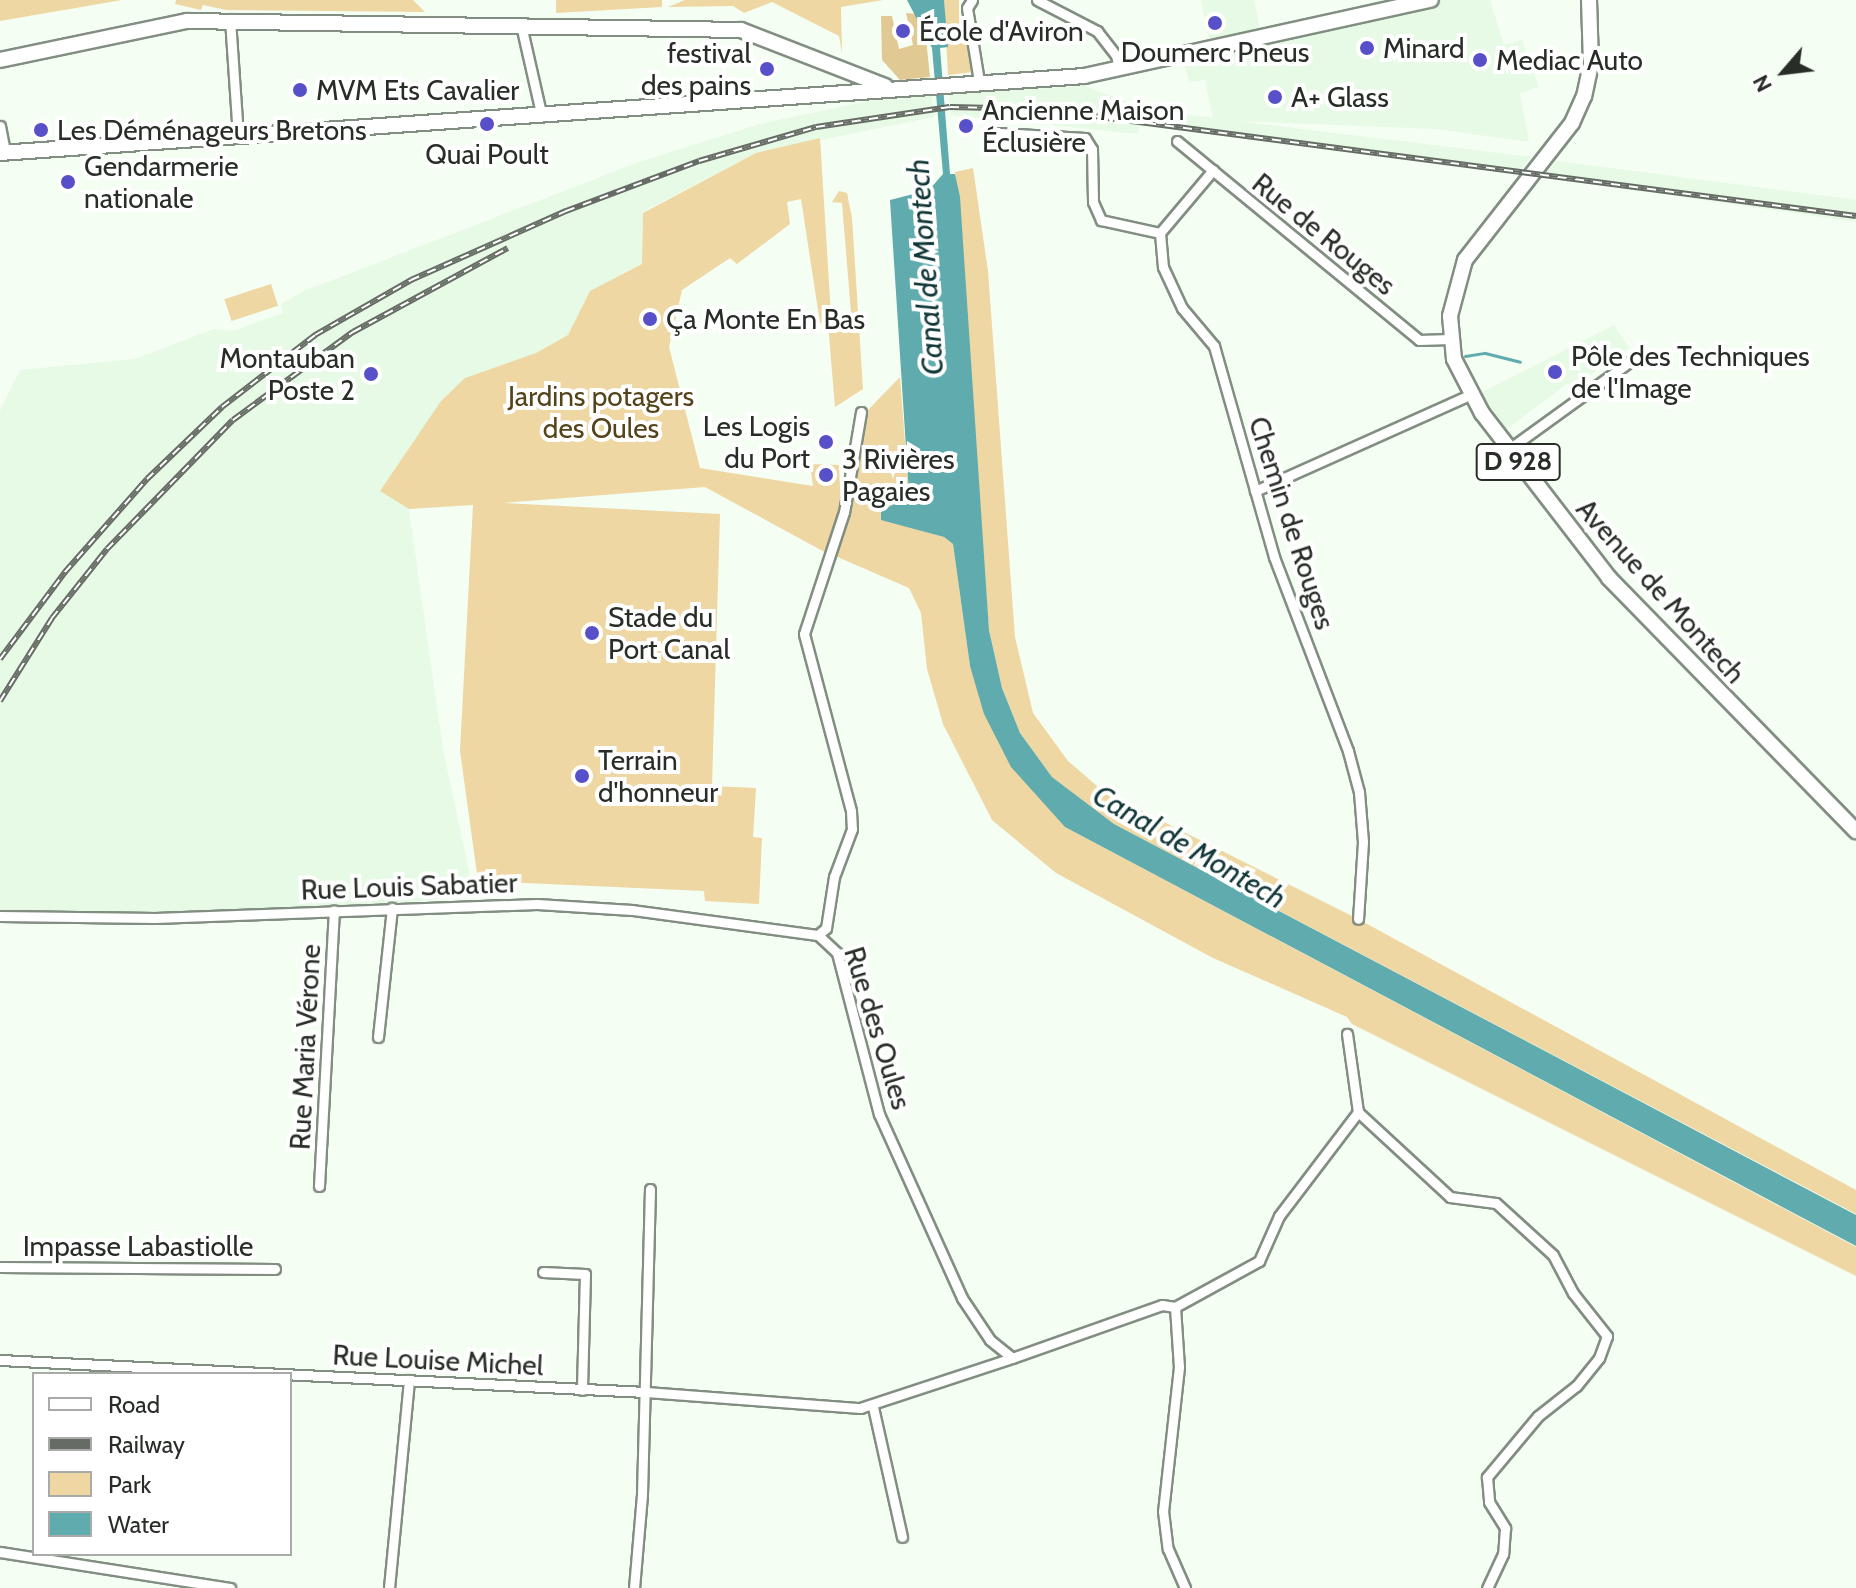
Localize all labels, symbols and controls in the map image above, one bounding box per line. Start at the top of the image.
place label: École d'Aviron [919,14,1084,48]
marker: Doumerc Pneus [1206,14,1224,32]
marker: École d'Aviron [894,22,912,40]
place label: Minard [1383,31,1465,65]
north arrow [1744,32,1824,112]
place label: Doumerc Pneus [1121,35,1309,69]
place label: festival des pains [641,36,751,102]
marker: Minard [1358,39,1376,57]
place label: Mediac Auto [1496,43,1643,77]
marker: Mediac Auto [1471,51,1489,69]
marker: festival des pains [758,60,776,78]
text: N [1747,70,1778,97]
place label: MVM Ets Cavalier [316,73,519,107]
place label: A+ Glass [1291,80,1389,114]
marker: MVM Ets Cavalier [291,81,309,99]
marker: A+ Glass [1266,88,1284,106]
place label: Ancienne Maison Éclusière [982,93,1184,159]
place label: Les Déménageurs Bretons [57,113,367,147]
marker: Quai Poult [478,115,496,133]
marker: Ancienne Maison Éclusière [957,117,975,135]
marker: Les Déménageurs Bretons [32,121,50,139]
place label: Quai Poult [425,137,549,171]
place label: Gendarmerie nationale [84,149,239,215]
water label: Canal de Montech [900,158,952,376]
street label: Rue de Rouges [1246,166,1402,302]
marker: Gendarmerie nationale [59,173,77,191]
place label: Ça Monte En Bas [666,302,865,336]
marker: Ça Monte En Bas [641,310,659,328]
place label: Pôle des Techniques de l'Image [1571,339,1810,405]
place label: Montauban Poste 2 [220,341,355,407]
marker: Pôle des Techniques de l'Image [1546,363,1564,381]
marker: Montauban Poste 2 [362,365,380,383]
park label: Jardins potagers des Oules [508,379,694,445]
place label: Les Logis du Port [703,409,810,475]
street label: Chemin de Rouges [1242,412,1342,634]
marker: Les Logis du Port [817,433,835,451]
road number: D 928 [1474,440,1562,484]
place label: 3 Rivières Pagaies [842,442,955,508]
marker: 3 Rivières Pagaies [817,466,835,484]
street label: Avenue de Montech [1570,492,1752,690]
place label: Stade du Port Canal [608,600,730,666]
marker: Stade du Port Canal [583,624,601,642]
place label: Terrain d'honneur [598,743,718,809]
marker: Terrain d'honneur [573,767,591,785]
water label: Canal de Montech [1086,777,1292,917]
street label: Rue Louis Sabatier [300,865,518,907]
street label: Rue Maria Vérone [283,943,327,1151]
street label: Rue des Oules [837,943,919,1113]
street label: Impasse Labastiolle [23,1229,253,1263]
street label: Rue Louise Michel [332,1338,544,1382]
legend [32,1372,292,1556]
text: Road [108,1390,160,1419]
text: Railway [108,1430,185,1459]
text: Park [108,1470,151,1499]
text: Water [108,1510,169,1539]

